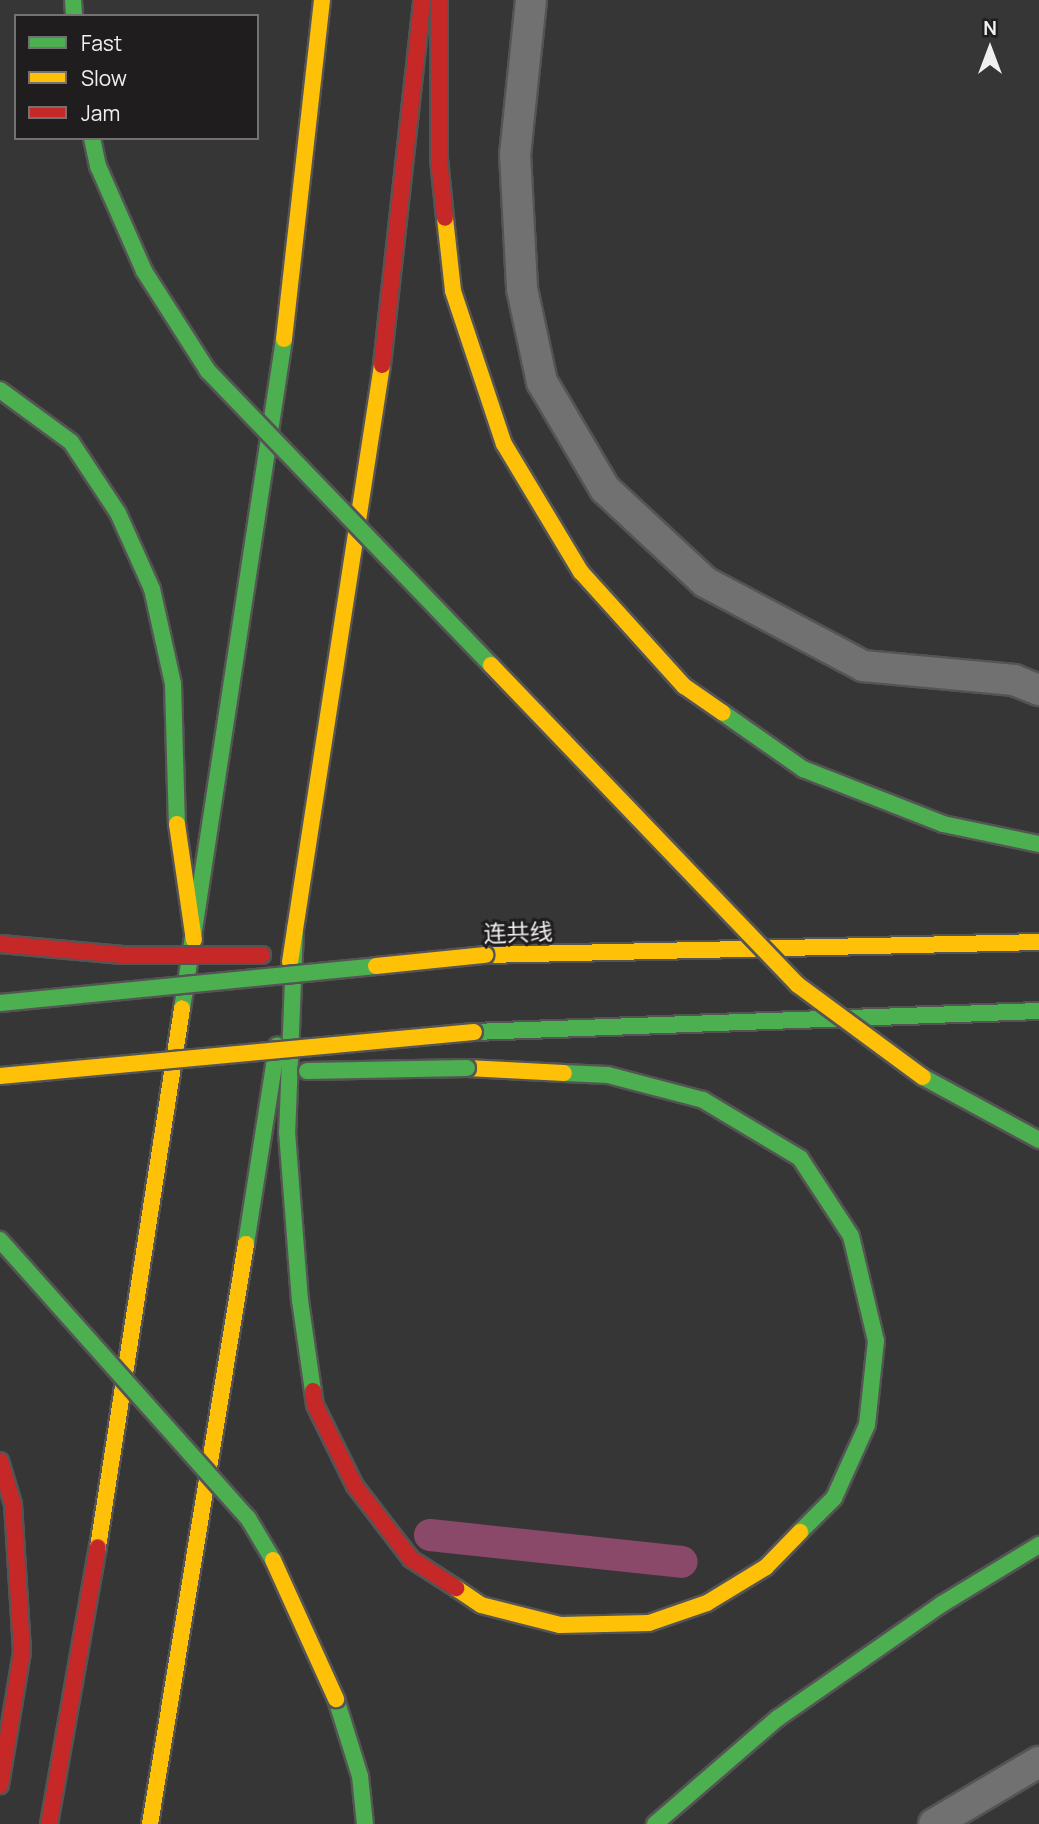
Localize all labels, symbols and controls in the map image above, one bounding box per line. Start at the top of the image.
legend [14,14,259,140]
north arrow [955,14,1025,84]
text: N [983,15,997,41]
text: Fast [81,29,122,57]
text: Slow [81,64,127,92]
text: Jam [81,99,120,127]
street label: 连共线 [483,917,553,947]

